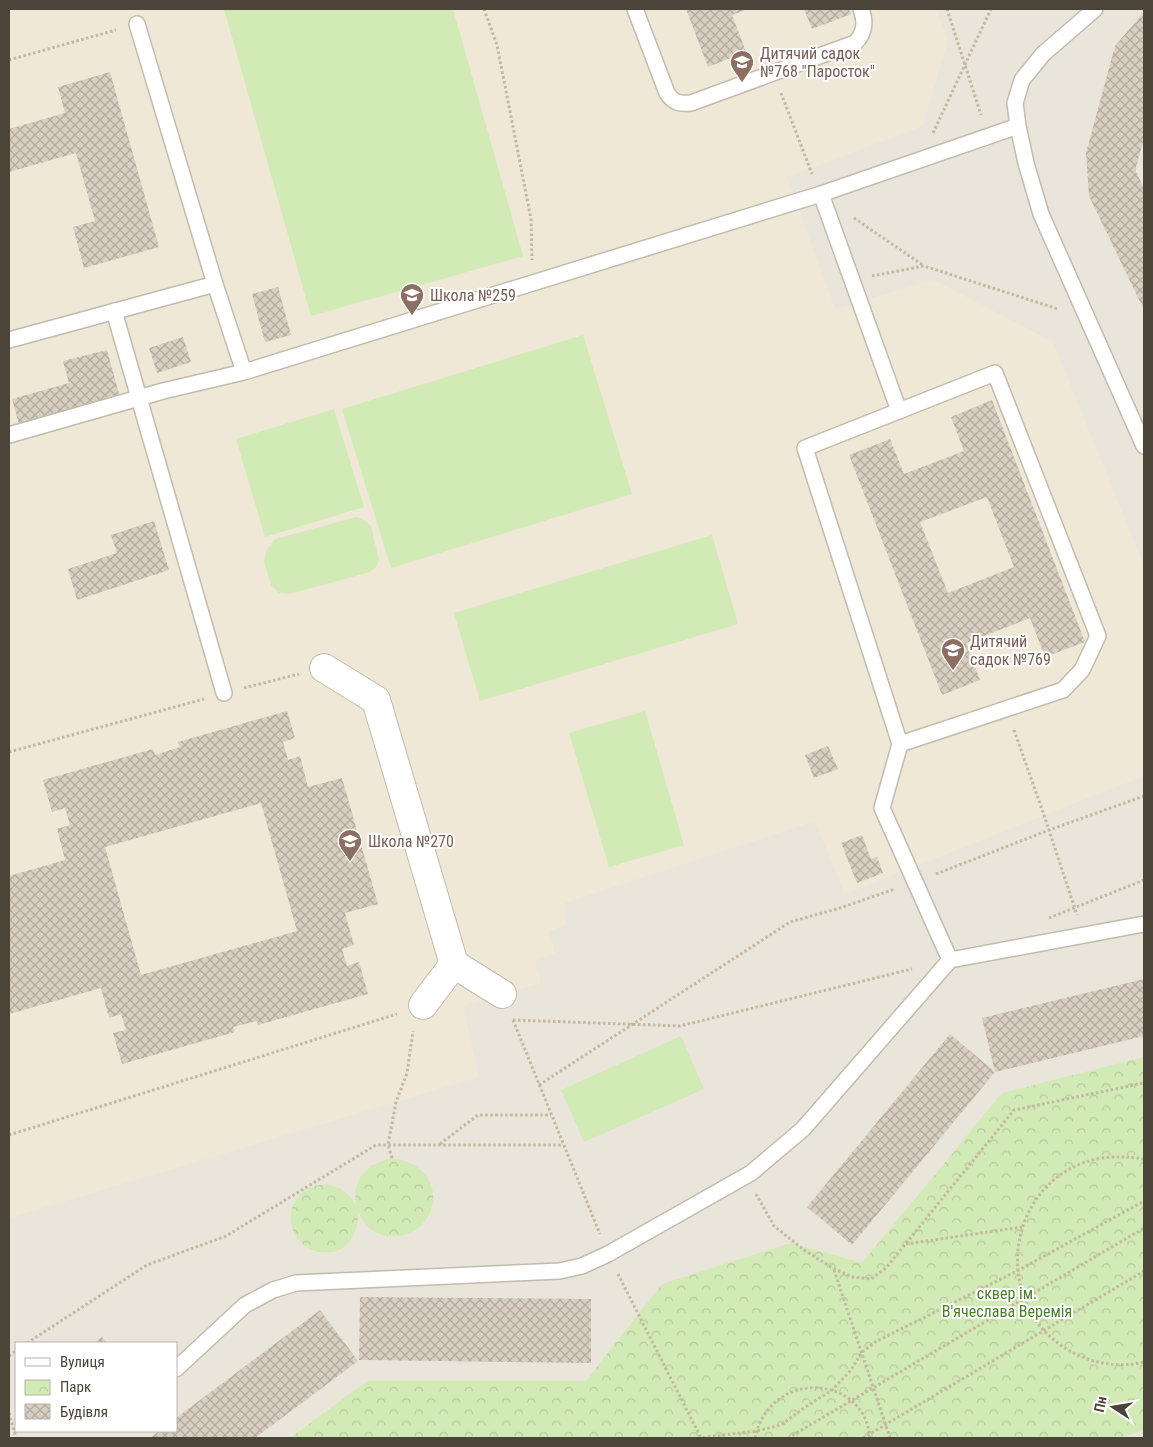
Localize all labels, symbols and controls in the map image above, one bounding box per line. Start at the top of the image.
place label: Дитячий садок №768 "Паросток" [760,44,875,81]
school or university icon: Дитячий садок №768 "Паросток" [729,49,755,83]
school or university icon: Школа №259 [399,282,425,316]
place label: Школа №259 [430,286,516,305]
place label: Дитячий садок №769 [970,632,1051,669]
school or university icon: Дитячий садок №769 [940,637,966,671]
school or university icon: Школа №270 [337,828,363,862]
place label: Школа №270 [368,832,454,851]
park label: сквер ім. В'ячеслава Веремія [942,1284,1072,1321]
legend [15,1342,178,1432]
text: Вулиця [60,1353,105,1371]
text: Парк [60,1378,91,1396]
north arrow [1088,1382,1138,1432]
text: Пн [1091,1395,1110,1414]
text: Будівля [60,1403,108,1421]

